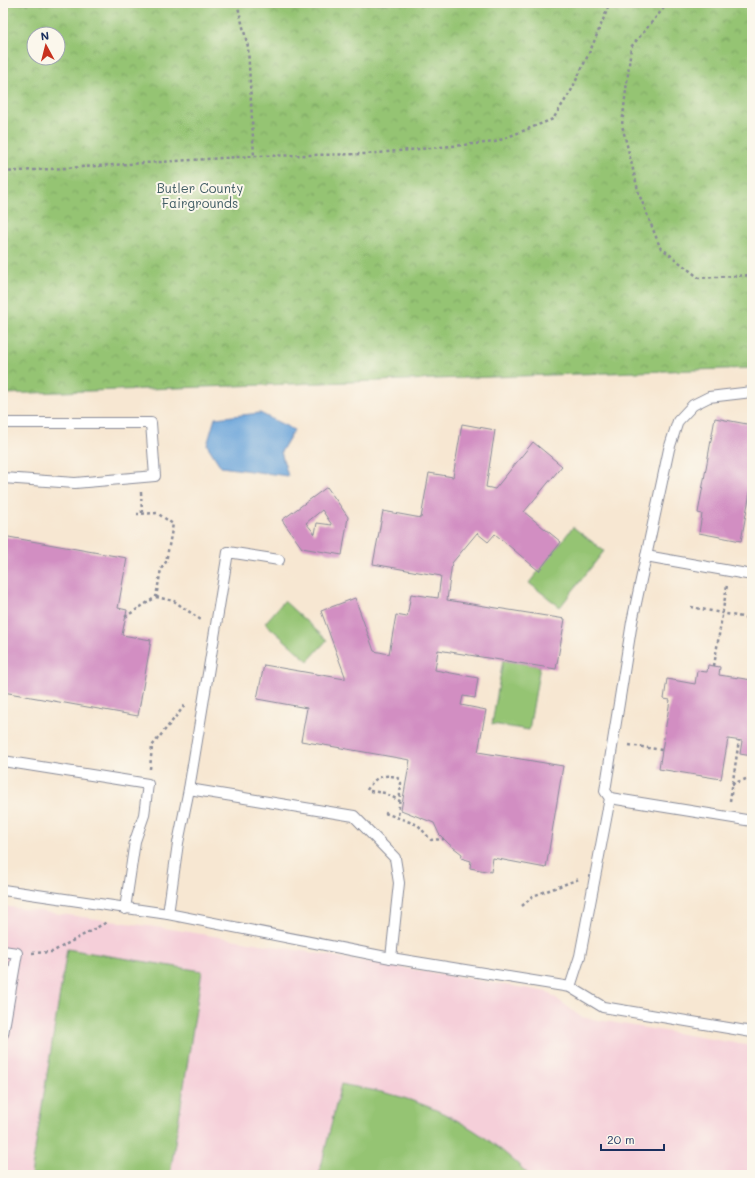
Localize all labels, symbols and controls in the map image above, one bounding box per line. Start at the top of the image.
north arrow [26,26,66,66]
text: N [40,28,50,44]
park label: Butler County Fairgrounds [157,179,244,211]
scale bar [601,1126,664,1152]
text: 20 m [607,1131,635,1147]

